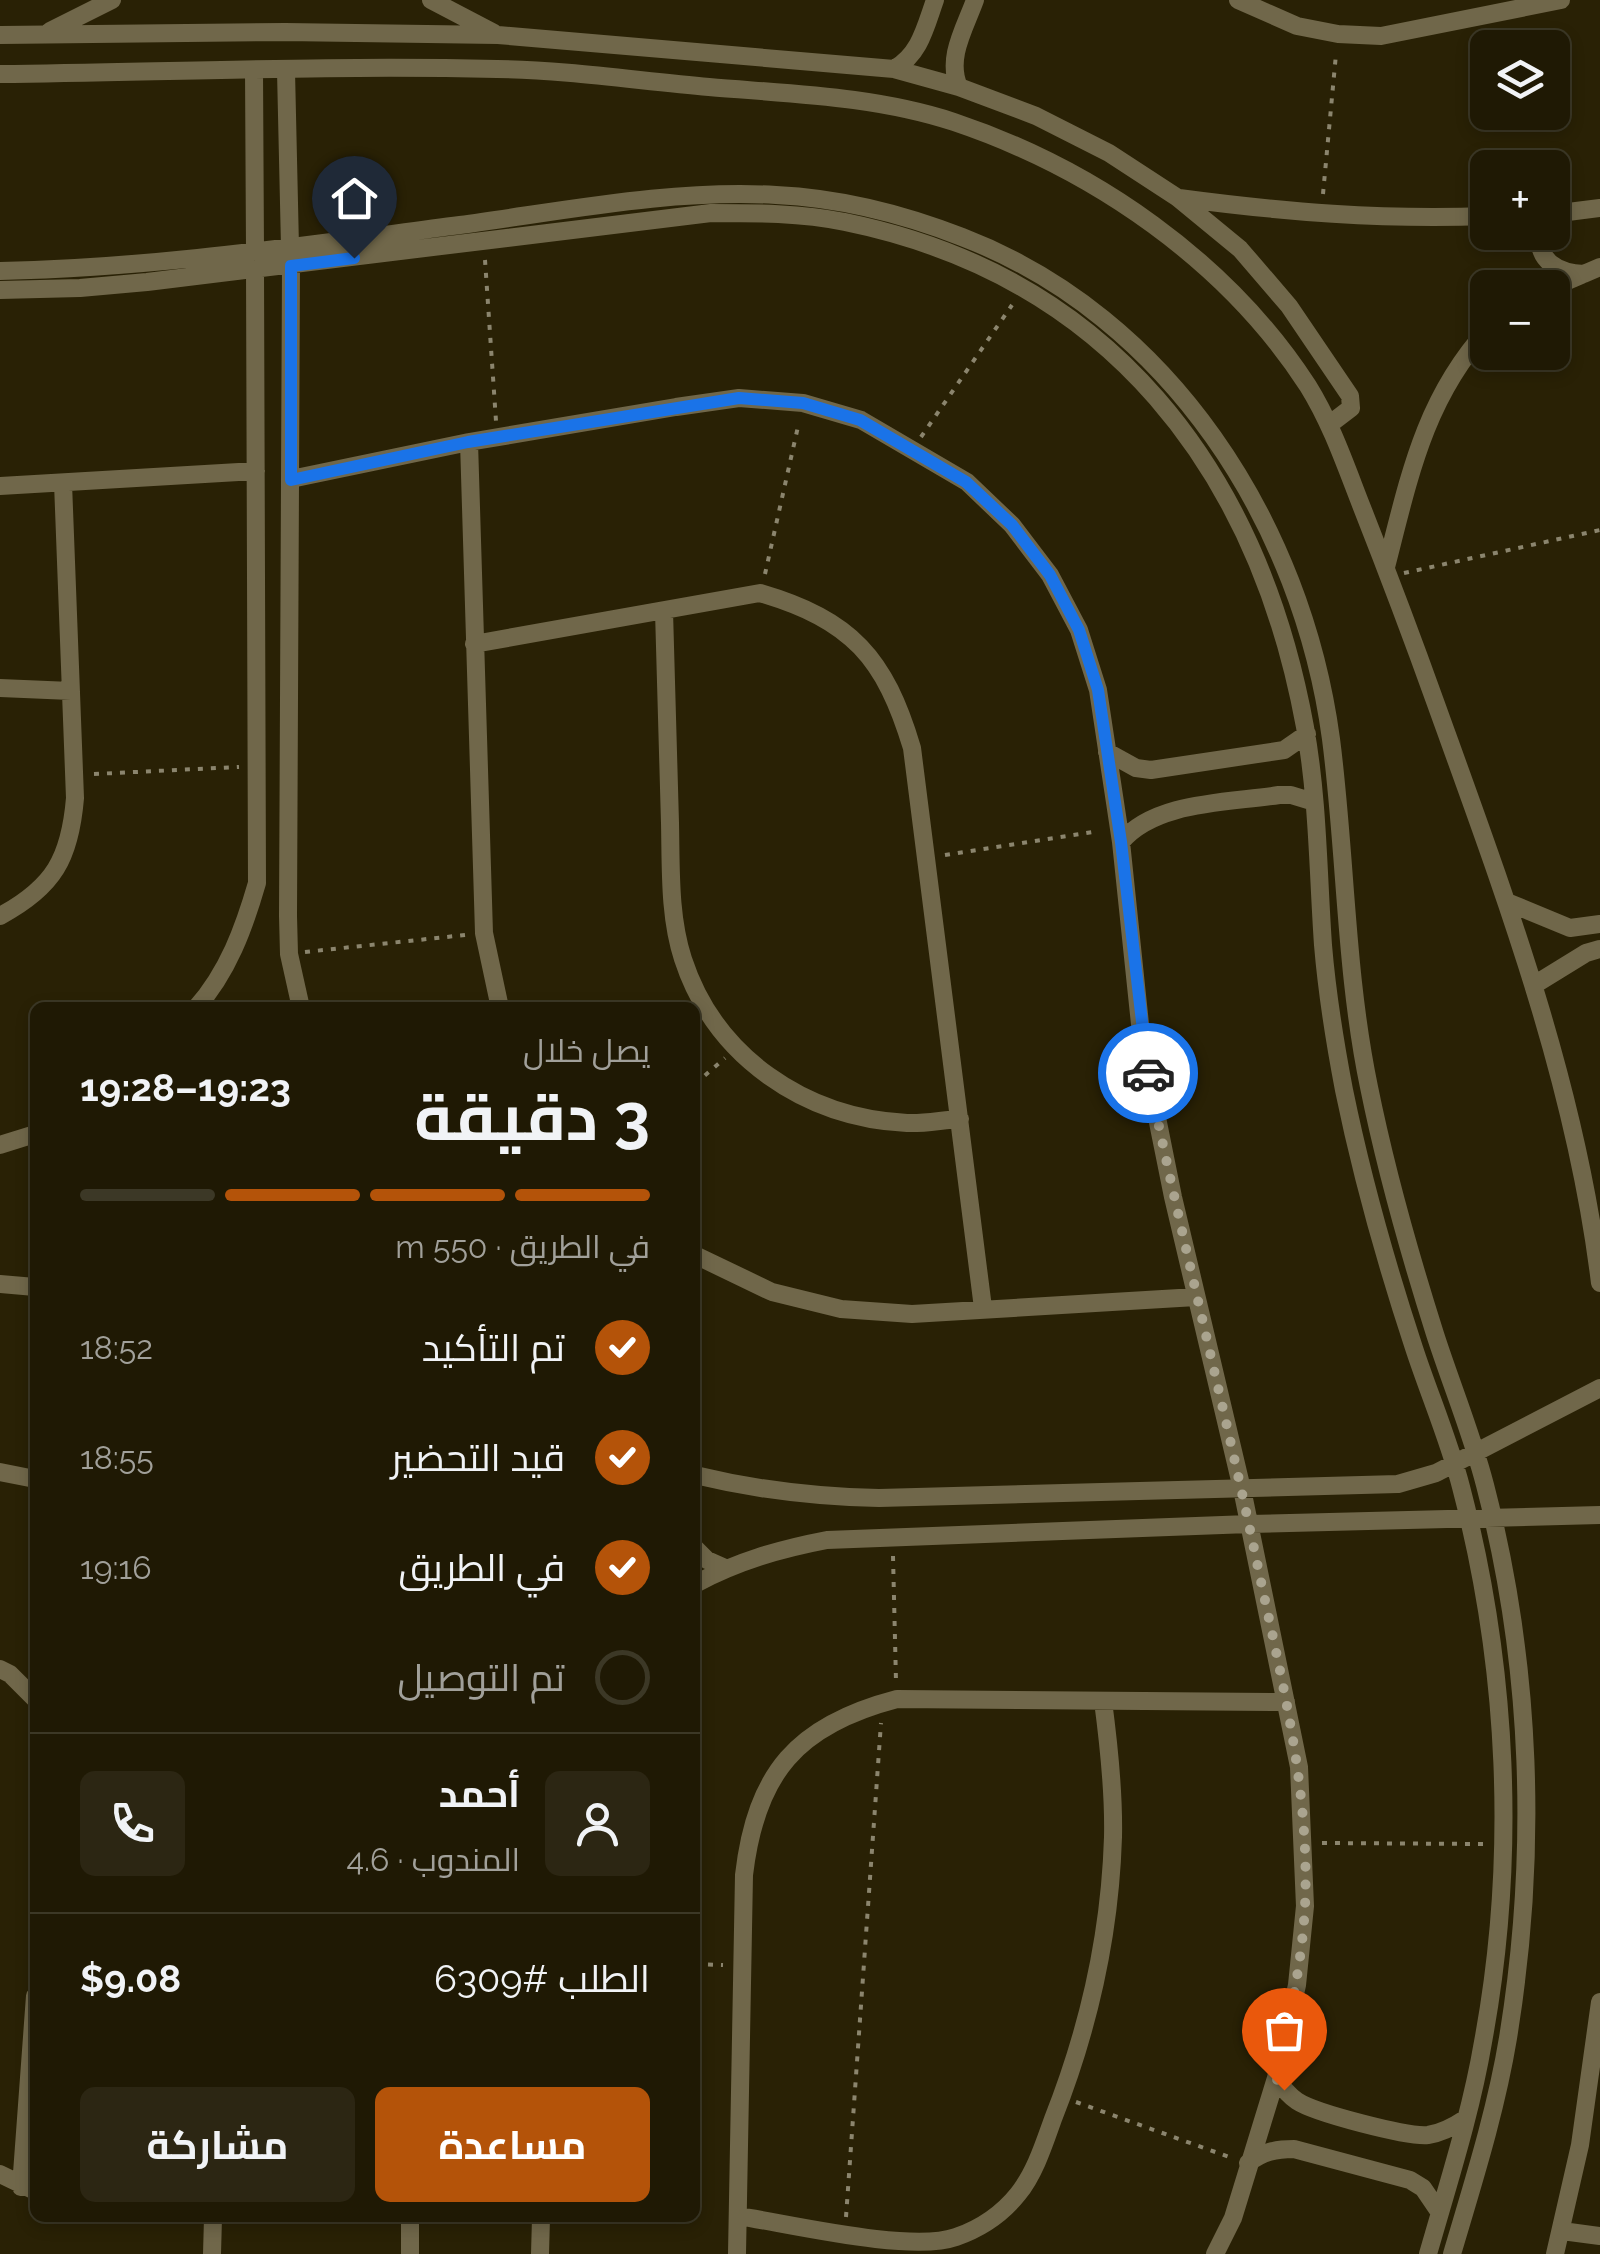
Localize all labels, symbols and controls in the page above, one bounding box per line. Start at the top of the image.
map controls [1470,30,1570,370]
button: layers [1470,30,1570,130]
button: + [1470,150,1570,250]
pin [312,156,397,259]
icon: home [327,171,382,226]
button: − [1470,270,1570,370]
courier [1098,1023,1198,1123]
text: يصل خلال [523,1032,650,1069]
icon: car [1121,1046,1176,1101]
text: 19:23–19:28 [80,1065,291,1110]
text: 3 دقيقة [414,1079,650,1155]
text: في الطريق · 550 m [395,1228,650,1265]
icon: check [595,1320,650,1375]
text: تم التأكيد [422,1325,565,1370]
text: 18:52 [80,1329,153,1366]
icon: check [595,1430,650,1485]
text: قيد التحضير [391,1435,565,1480]
text: 18:55 [80,1439,154,1476]
icon: check [595,1540,650,1595]
text: في الطريق [398,1545,565,1590]
text: 19:16 [80,1549,151,1586]
text: تم التوصيل [397,1655,565,1700]
button: phone [80,1771,185,1876]
text: أحمد [439,1771,520,1816]
button: person [545,1771,650,1876]
text: المندوب · 4.6 [347,1841,520,1878]
text: $9.08 [80,1956,181,2001]
text: الطلب #6309 [434,1956,650,2001]
pin [1242,1988,1327,2091]
icon: bag [1257,2003,1312,2058]
button: مشاركة [80,2087,355,2202]
button: مساعدة [375,2087,650,2202]

